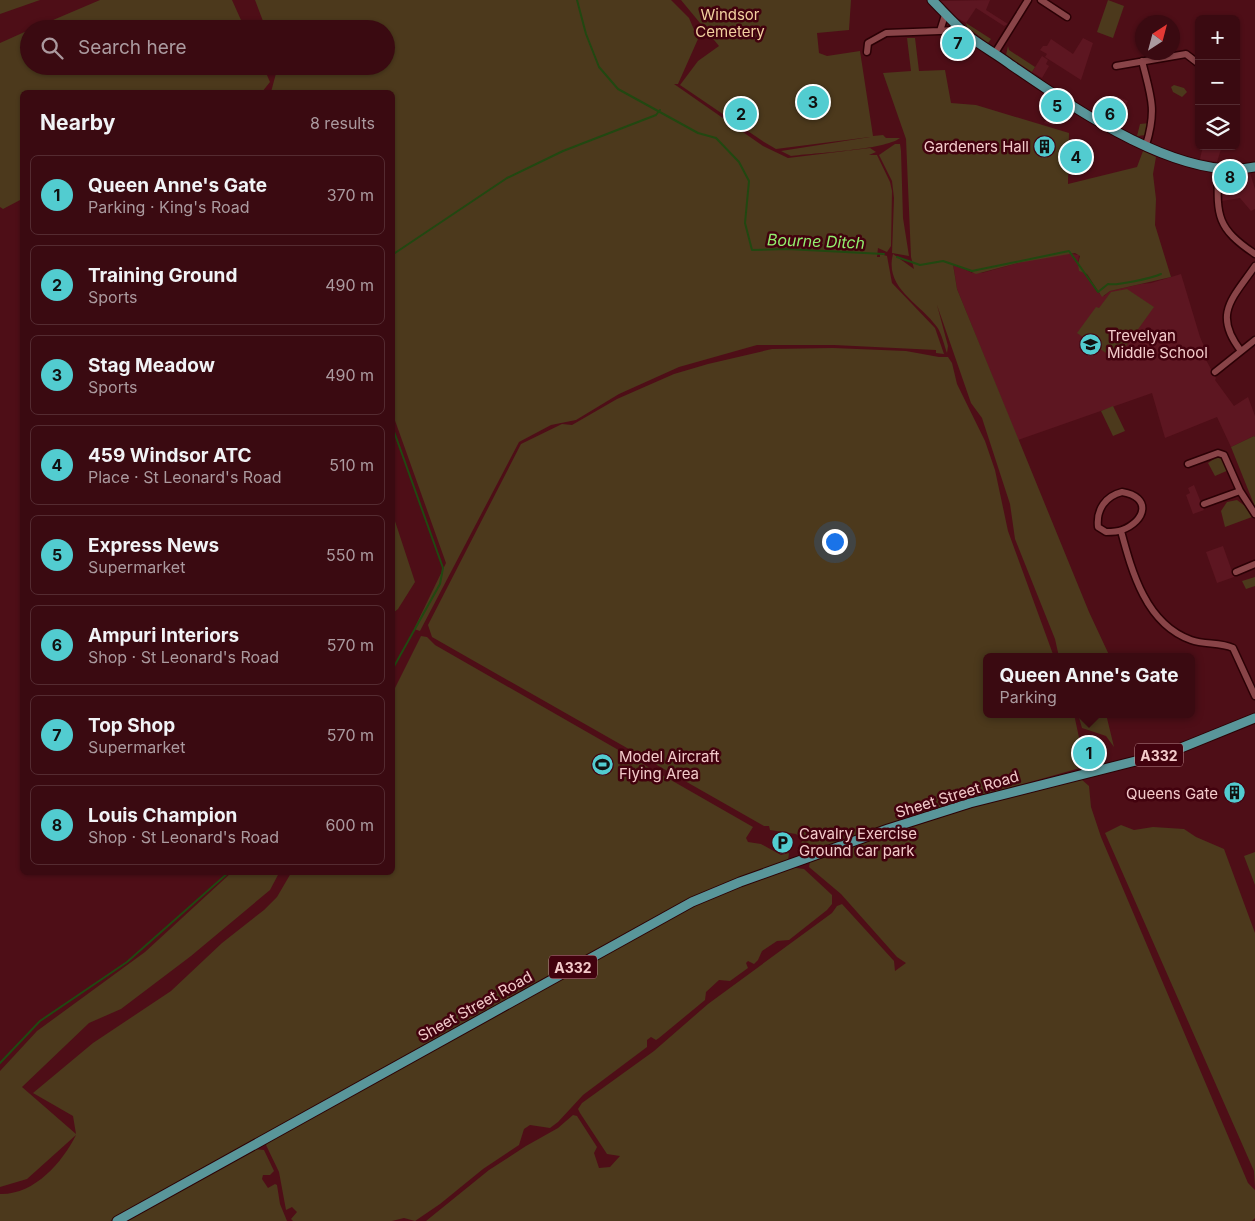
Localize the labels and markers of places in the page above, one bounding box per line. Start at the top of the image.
pin: 7 [942,24,974,62]
pin: 3 [797,83,829,121]
pin: 5 [1041,87,1073,125]
pin: 2 [725,95,757,133]
pin: 6 [1094,95,1126,133]
building icon: Gardeners Hall [1033,134,1057,158]
place label: Gardeners Hall [924,137,1029,156]
pin: 4 [1060,138,1092,176]
pin: 8 [1214,158,1246,196]
place label: Trevelyan Middle School [1107,326,1208,362]
school or university icon: Trevelyan Middle School [1079,332,1103,356]
pin: 1 [1073,734,1105,772]
place label: Model Aircraft Flying Area [619,747,719,783]
sports icon: Model Aircraft Flying Area [591,753,615,777]
building icon: Queens Gate [1222,781,1246,805]
place label: Queens Gate [1126,784,1218,803]
place label: Cavalry Exercise Ground car park [799,824,917,860]
parking icon: Cavalry Exercise Ground car park [771,830,795,854]

